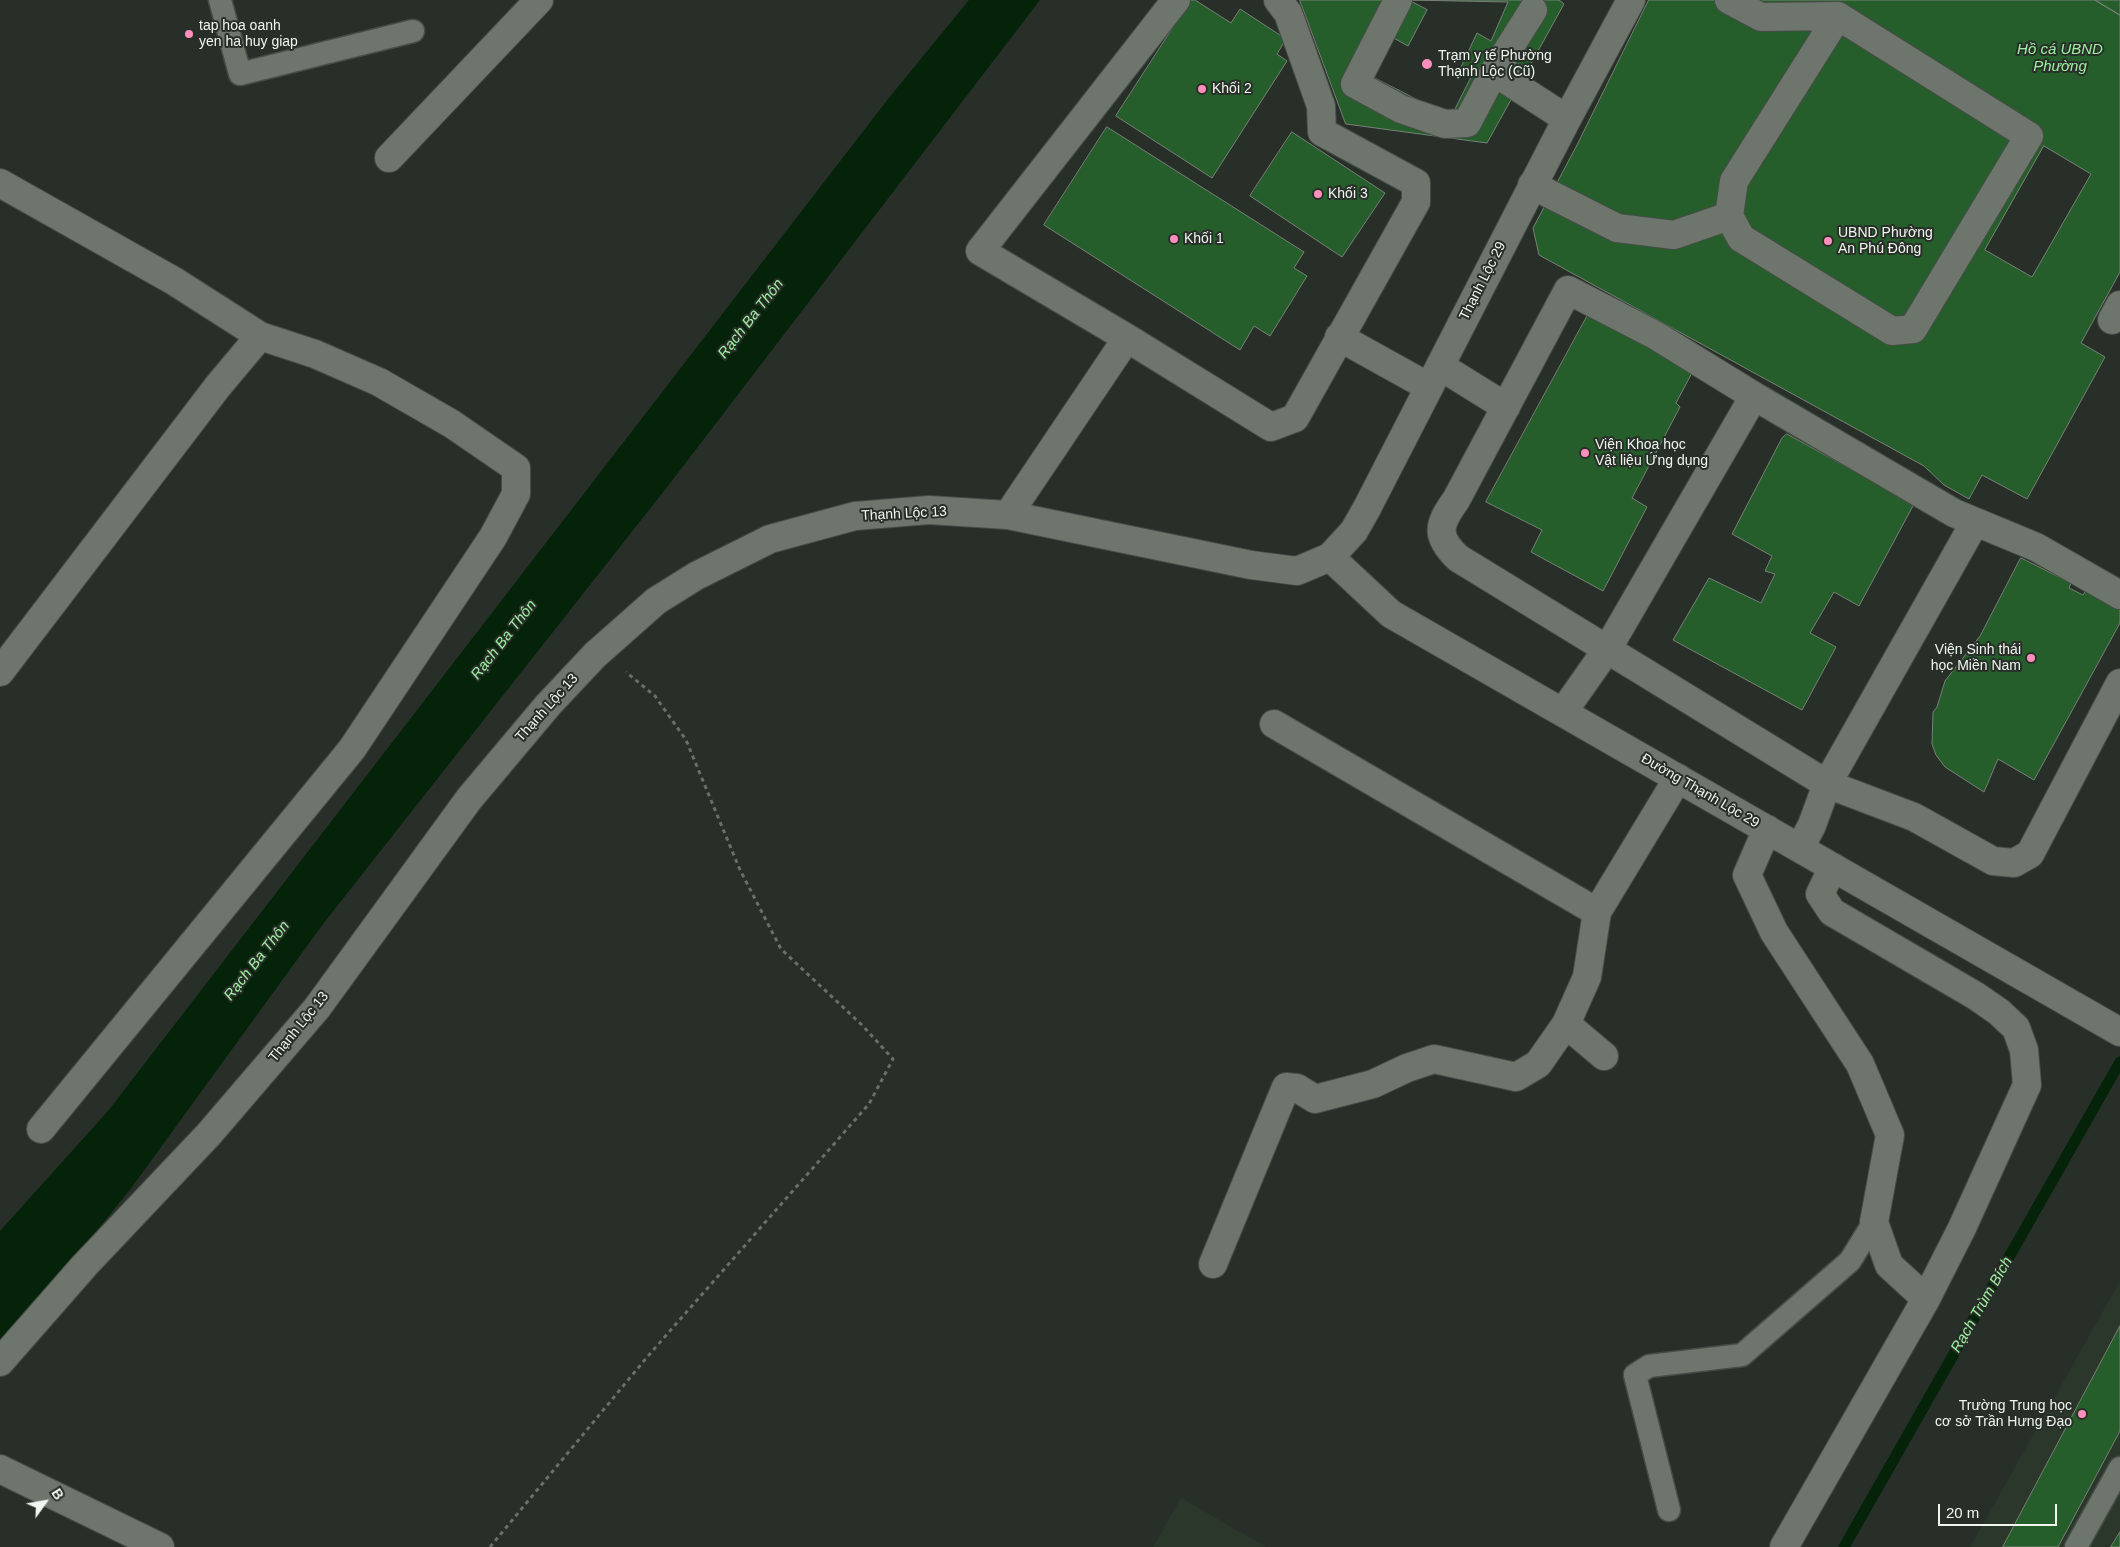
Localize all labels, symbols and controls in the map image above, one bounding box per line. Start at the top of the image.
place label: tap hoa oanh yen ha huy giap [199,18,298,50]
marker: tap hoa oanh yen ha huy giap [183,28,195,40]
water label: Hồ cá UBND Phường [2017,41,2103,76]
place label: Trạm y tế Phường Thạnh Lộc (Cũ) [1438,48,1552,80]
marker: Trạm y tế Phường Thạnh Lộc (Cũ) [1420,57,1434,71]
place label: Khối 2 [1212,81,1252,97]
marker: Khối 2 [1196,83,1208,95]
place label: Khối 3 [1328,186,1368,202]
marker: Khối 3 [1312,188,1324,200]
place label: UBND Phường An Phú Đông [1838,225,1933,258]
place label: Khối 1 [1184,231,1224,247]
marker: Khối 1 [1168,233,1180,245]
marker: UBND Phường An Phú Đông [1822,235,1834,247]
street label: Thạnh Lộc 29 [1456,239,1510,323]
water label: Rạch Ba Thôn [714,276,788,362]
place label: Viện Khoa học Vật liệu Ứng dụng [1595,437,1708,470]
marker: Viện Khoa học Vật liệu Ứng dụng [1579,447,1591,459]
street label: Thạnh Lộc 13 [861,503,947,525]
water label: Rạch Ba Thôn [467,597,541,683]
place label: Viện Sinh thái học Miền Nam [1931,642,2021,674]
marker: Viện Sinh thái học Miền Nam [2025,652,2037,664]
street label: Thạnh Lộc 13 [512,671,582,745]
street label: Đường Thạnh Lộc 29 [1638,750,1762,832]
water label: Rạch Ba Thôn [220,918,294,1004]
street label: Thạnh Lộc 13 [266,988,332,1066]
water label: Rạch Trùm Bích [1947,1254,2017,1356]
place label: Trường Trung học cơ sở Trần Hưng Đạo [1935,1398,2072,1430]
marker: Trường Trung học cơ sở Trần Hưng Đạo [2076,1408,2088,1420]
north arrow [20,1477,70,1527]
text: B [48,1486,67,1503]
scale bar [1940,1494,2059,1526]
text: 20 m [1946,1504,1979,1521]

